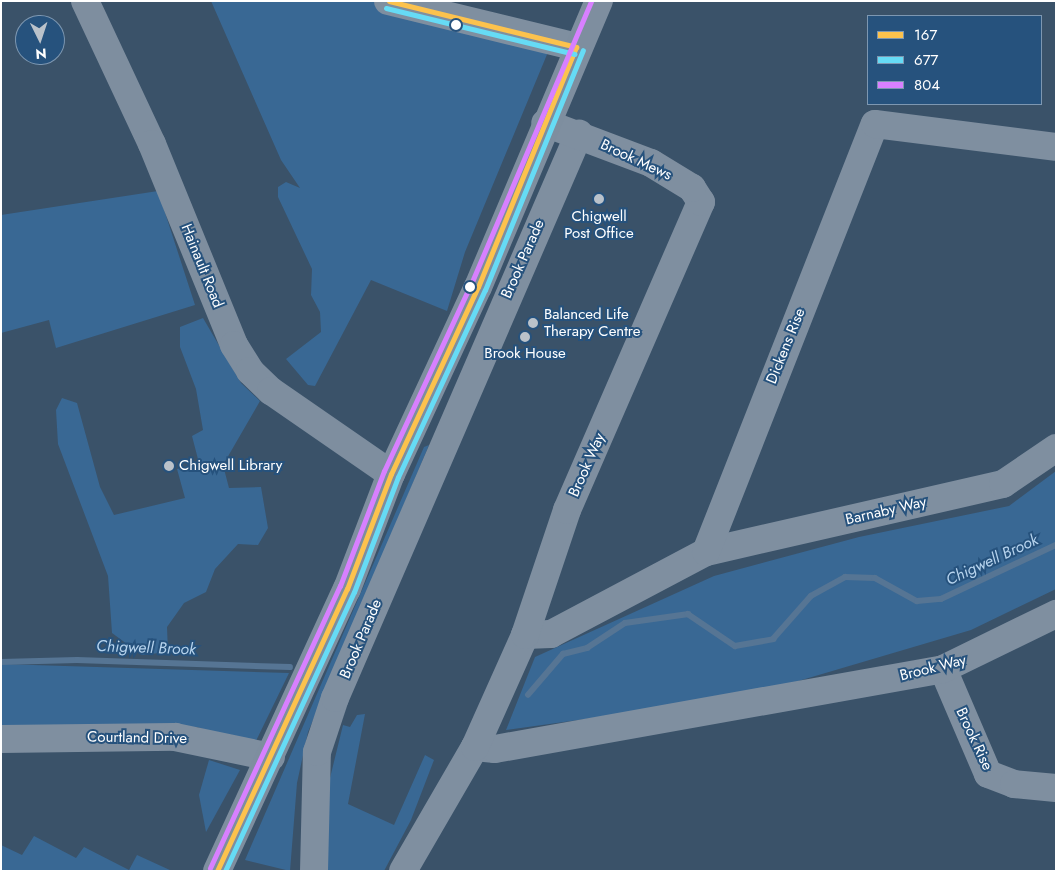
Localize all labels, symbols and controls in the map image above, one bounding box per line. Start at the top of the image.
north arrow [15,15,65,65]
legend [867,15,1042,105]
unlabelled marker [451,20,461,30]
text: 167 [914,24,937,46]
text: N [35,44,47,64]
text: 677 [914,49,938,71]
text: 804 [914,74,940,96]
street label: Brook Mews [597,136,675,184]
marker: Chigwell Post Office [593,193,605,205]
place label: Chigwell Post Office [564,207,634,242]
street label: Brook Parade [498,217,548,301]
street label: Hainault Road [177,222,227,310]
unlabelled marker [465,282,475,292]
place label: Balanced Life Therapy Centre [544,305,640,340]
street label: Dickens Rise [763,306,809,386]
marker: Balanced Life Therapy Centre [526,316,540,330]
marker: Brook House [519,331,531,343]
place label: Brook House [484,345,566,363]
street label: Brook Way [565,430,609,500]
place label: Chigwell Library [179,457,282,475]
marker: Chigwell Library [163,460,175,472]
street label: Barnaby Way [844,493,928,529]
water label: Chigwell Brook [943,530,1041,590]
street label: Brook Parade [336,597,386,681]
water label: Chigwell Brook [96,637,196,659]
street label: Brook Way [898,651,968,685]
street label: Brook Rise [952,705,996,773]
street label: Courtland Drive [87,728,187,748]

